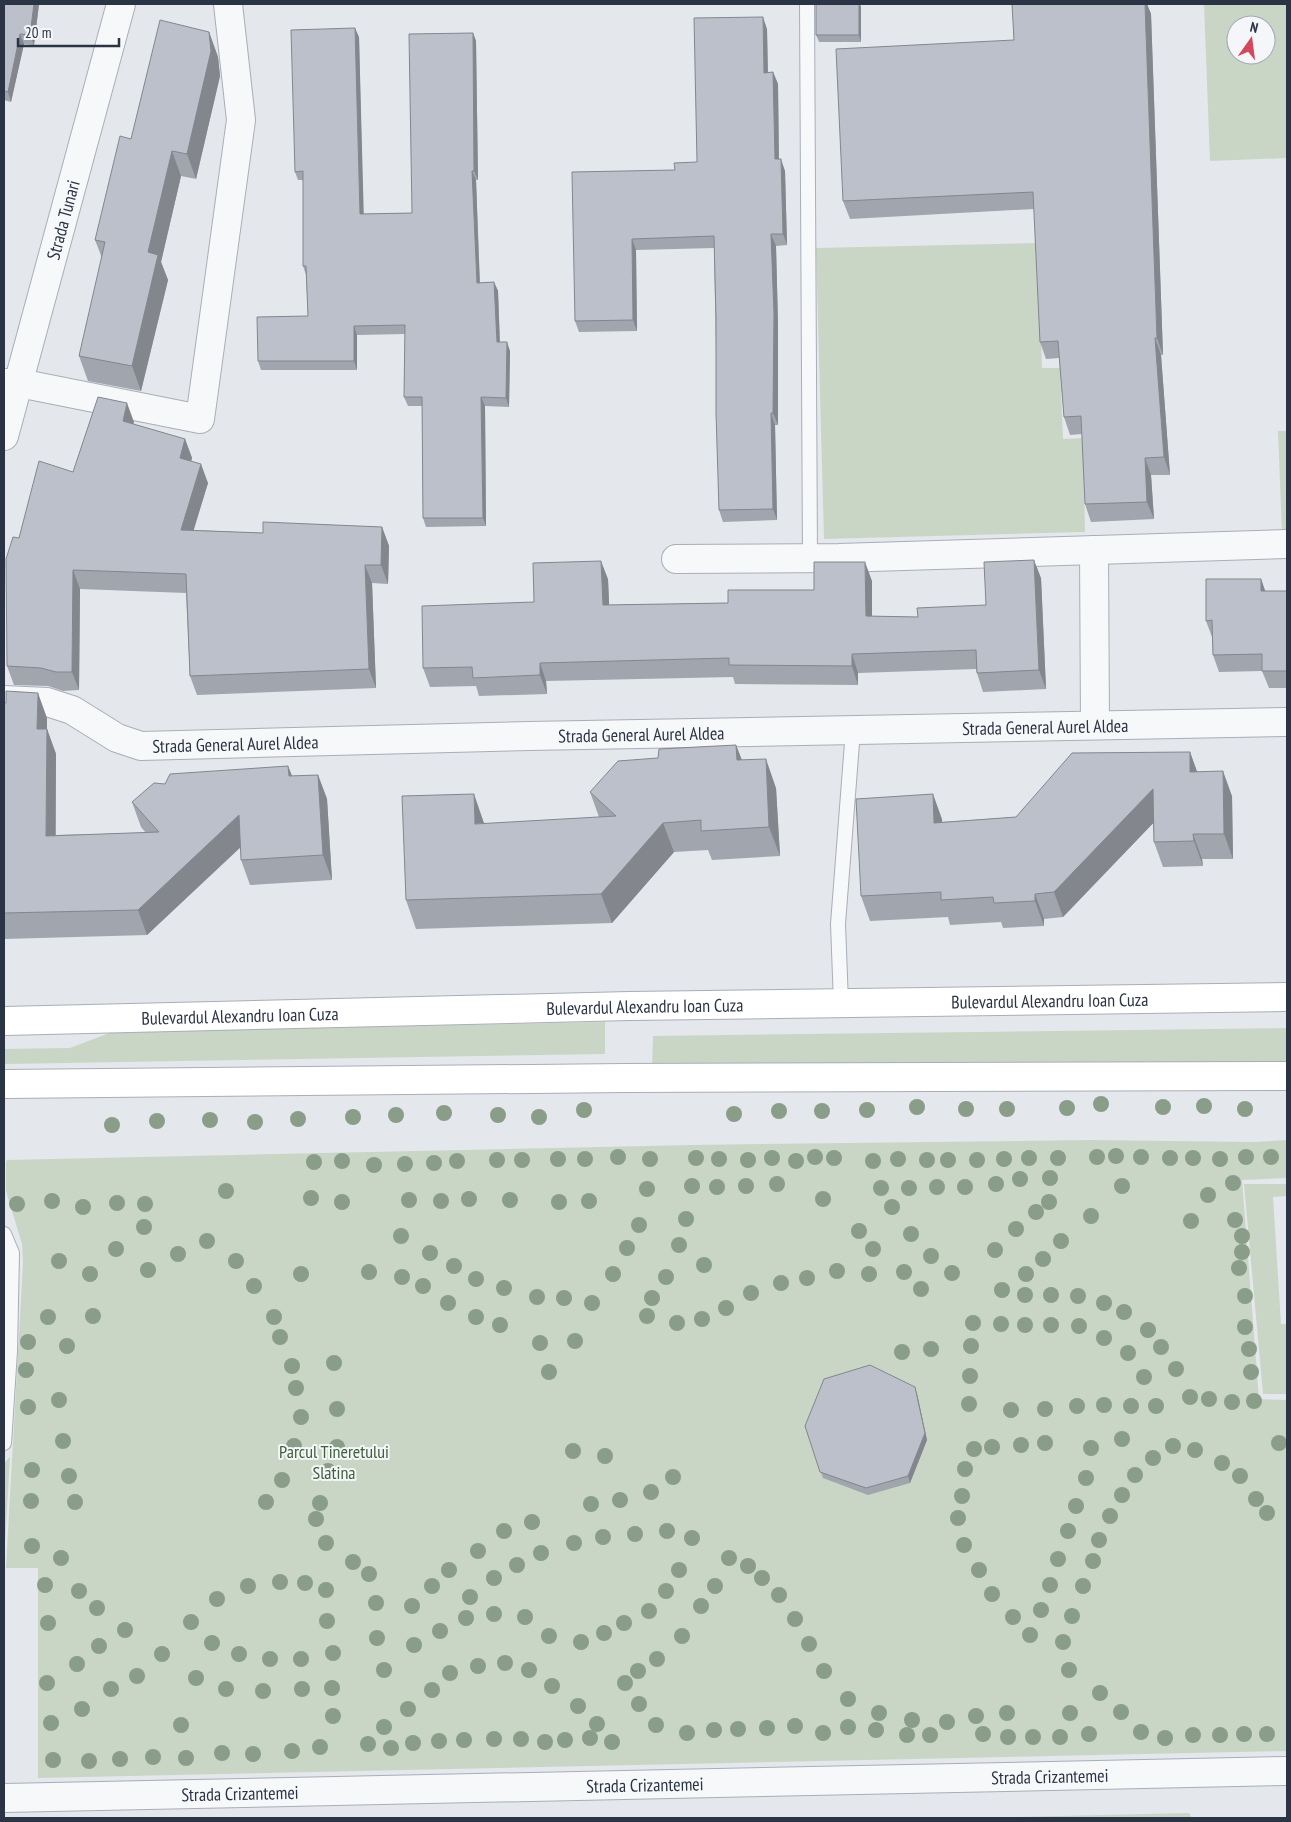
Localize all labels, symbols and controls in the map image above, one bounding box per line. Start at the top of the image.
scale bar [18,15,119,47]
north arrow [1226,15,1276,65]
text: N [1248,18,1260,37]
text: 20 m [25,23,51,42]
street label: Strada Tunari [41,177,84,262]
street label: Strada General Aurel Aldea [962,713,1129,740]
street label: Strada General Aurel Aldea [558,721,725,747]
street label: Strada General Aurel Aldea [152,730,319,757]
street label: Bulevardul Alexandru Ioan Cuza [951,987,1148,1013]
street label: Bulevardul Alexandru Ioan Cuza [546,993,744,1020]
street label: Bulevardul Alexandru Ioan Cuza [141,1001,339,1029]
park label: Parcul Tineretului Slatina [279,1440,389,1484]
street label: Strada Crizantemei [991,1763,1109,1789]
street label: Strada Crizantemei [586,1772,704,1797]
street label: Strada Crizantemei [181,1780,299,1806]

